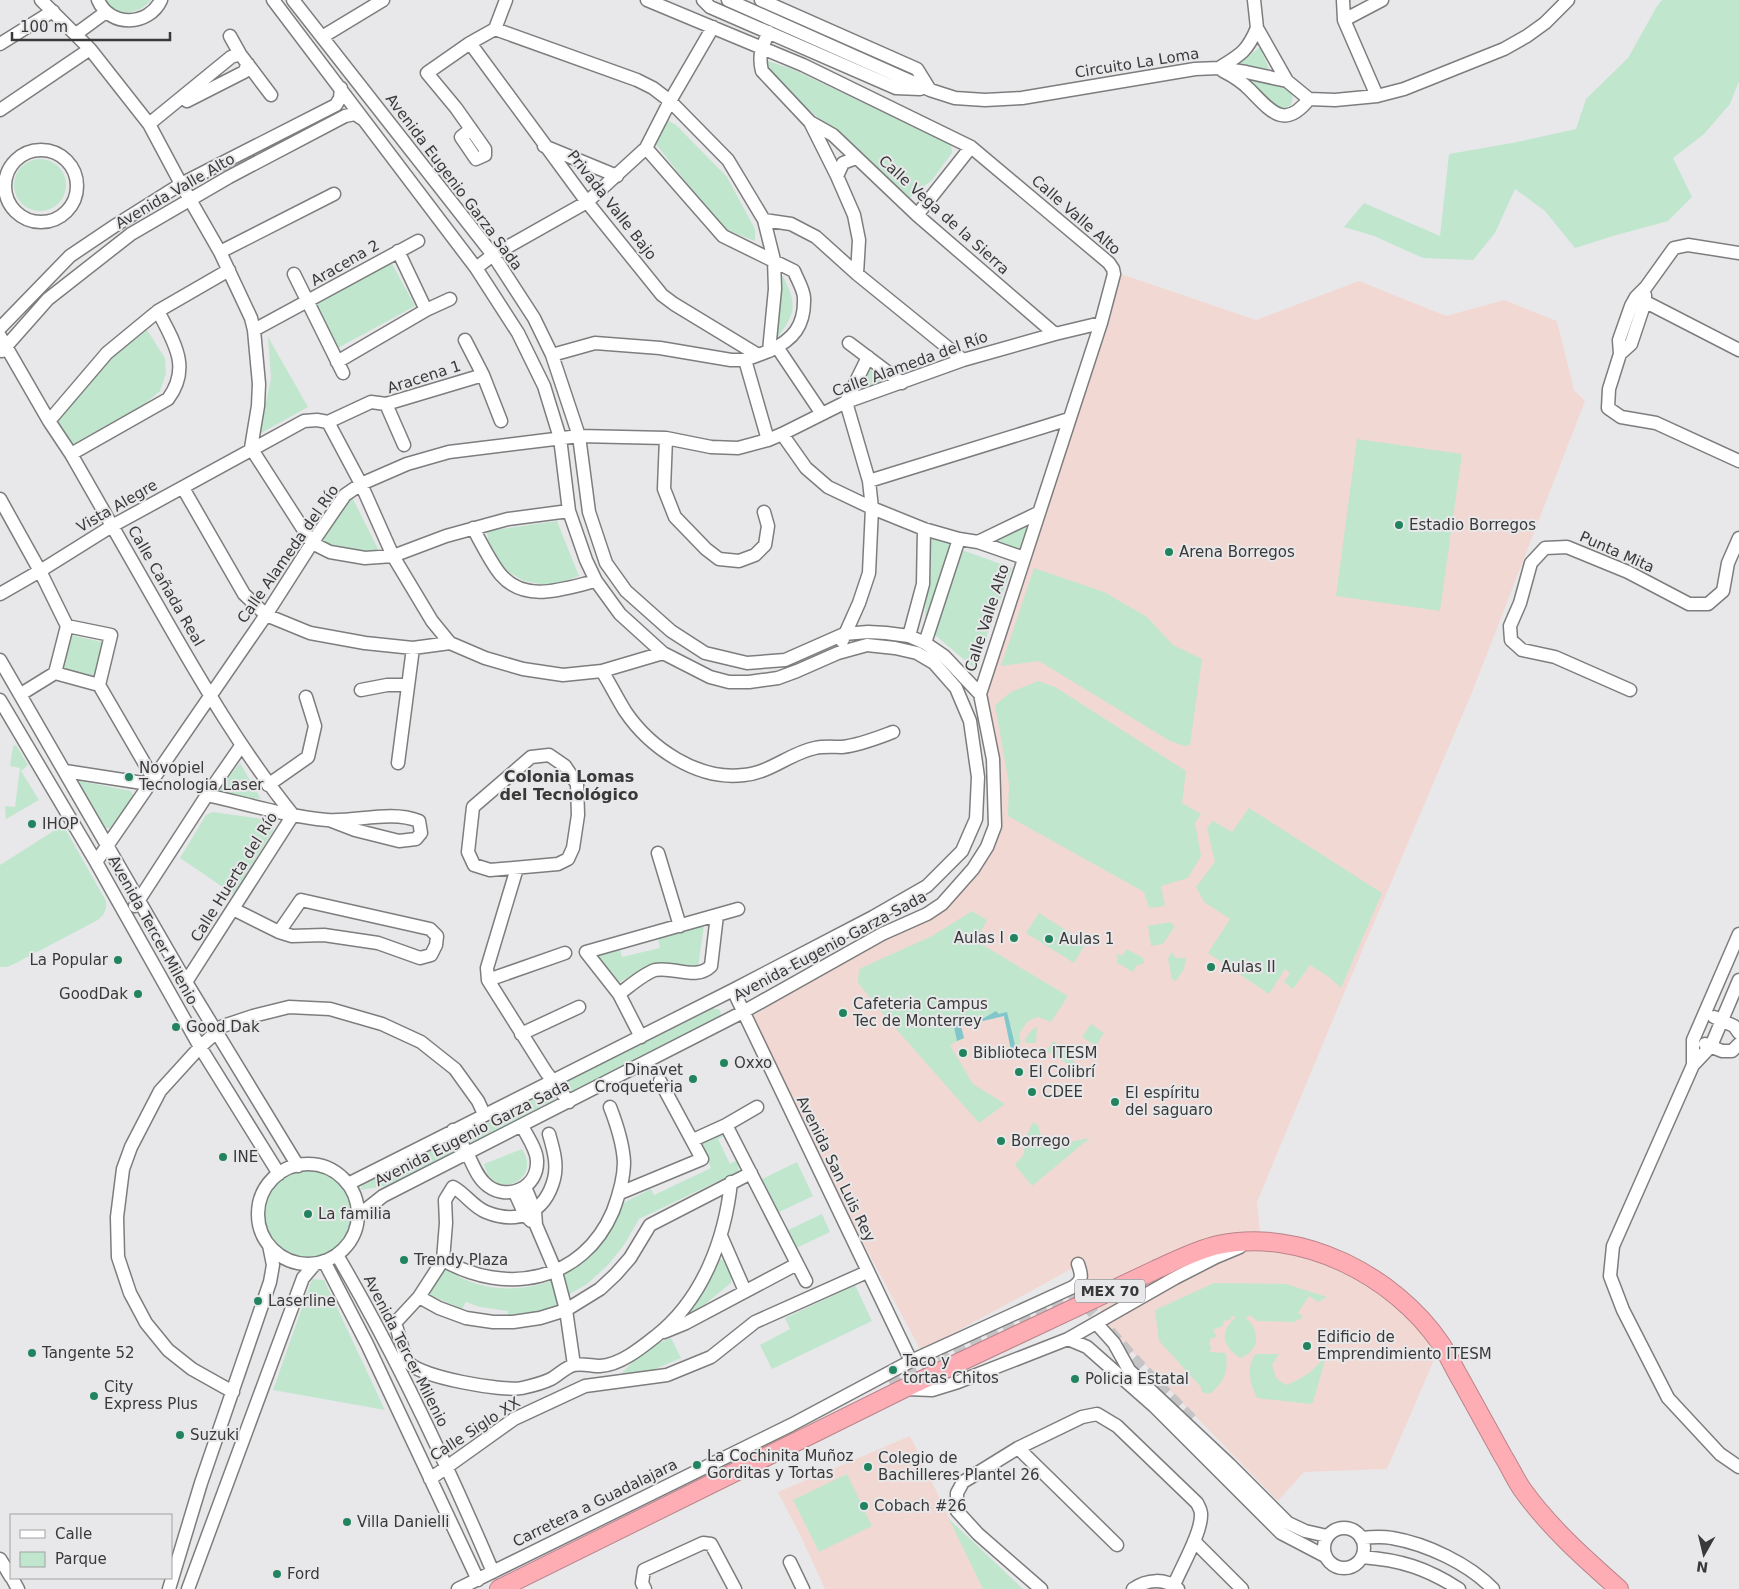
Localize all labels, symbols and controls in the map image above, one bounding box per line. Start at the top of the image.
scale bar [12,10,170,42]
text: 100 m [20,18,68,36]
street label: Circuito La Loma [1074,44,1200,82]
street label: Avenida Eugenio Garza Sada [382,90,526,274]
street label: Privada Valle Bajo [564,147,660,263]
street label: Avenida Valle Alto [112,150,238,232]
street label: Calle Vega de la Sierra [875,152,1013,278]
street label: Calle Valle Alto [1028,171,1124,259]
street label: Aracena 2 [308,236,382,290]
street label: Calle Alameda del Río [830,327,990,401]
street label: Aracena 1 [385,357,463,397]
street label: Vista Alegre [74,476,160,536]
street label: Calle Alameda del Río [233,482,343,626]
place label: Estadio Borregos [1409,516,1536,534]
marker: Estadio Borregos [1393,519,1405,531]
street label: Calle Cañada Real [124,523,208,649]
street label: Punta Mita [1577,528,1657,576]
place label: Arena Borregos [1179,543,1295,561]
marker: Arena Borregos [1163,546,1175,558]
street label: Calle Valle Alto [961,562,1013,674]
place label: Novopiel Tecnologia Laser [138,759,264,794]
district label: Colonia Lomas del Tecnológico [500,767,638,804]
marker: Novopiel Tecnologia Laser [123,771,135,783]
street label: Calle Huerta del Río [187,809,281,945]
place label: IHOP [42,815,79,833]
marker: IHOP [26,818,38,830]
street label: Avenida Tercer Milenio [104,852,202,1008]
street label: Avenida Eugenio Garza Sada [730,887,930,1005]
place label: Aulas I [954,929,1004,947]
place label: Aulas 1 [1059,930,1114,948]
marker: Aulas I [1008,932,1020,944]
marker: Aulas 1 [1043,933,1055,945]
place label: La Popular [29,951,109,969]
marker: La Popular [112,954,124,966]
place label: Aulas II [1221,958,1276,976]
marker: Aulas II [1205,961,1217,973]
place label: GoodDak [59,985,128,1003]
marker: GoodDak [132,988,144,1000]
place label: Cafeteria Campus Tec de Monterrey [852,995,988,1030]
marker: Cafeteria Campus Tec de Monterrey [837,1007,849,1019]
place label: Good Dak [186,1018,260,1036]
marker: Good Dak [170,1021,182,1033]
place label: Biblioteca ITESM [973,1044,1097,1062]
marker: Biblioteca ITESM [957,1047,969,1059]
place label: Oxxo [734,1054,772,1072]
marker: Oxxo [718,1057,730,1069]
place label: Dinavet Croqueteria [595,1061,683,1096]
place label: El Colibrí [1029,1063,1096,1081]
marker: El Colibrí [1013,1066,1025,1078]
marker: Dinavet Croqueteria [687,1073,699,1085]
street label: Avenida Eugenio Garza Sada [372,1076,572,1190]
place label: CDEE [1042,1083,1083,1101]
place label: El espíritu del saguaro [1125,1084,1213,1119]
marker: CDEE [1026,1086,1038,1098]
street label: Avenida San Luis Rey [793,1093,879,1245]
marker: El espíritu del saguaro [1109,1096,1121,1108]
place label: Borrego [1011,1132,1070,1150]
marker: Borrego [995,1135,1007,1147]
place label: INE [233,1148,258,1166]
marker: INE [217,1151,229,1163]
place label: La familia [318,1205,391,1223]
marker: La familia [302,1208,314,1220]
place label: Trendy Plaza [413,1251,508,1269]
marker: Trendy Plaza [398,1254,410,1266]
street label: Avenida Tercer Milenio [360,1272,452,1430]
road number: MEX 70 [1075,1280,1145,1302]
place label: Laserline [268,1292,336,1310]
marker: Laserline [252,1295,264,1307]
place label: Edificio de Emprendimiento ITESM [1317,1328,1492,1363]
marker: Edificio de Emprendimiento ITESM [1301,1340,1313,1352]
place label: Tangente 52 [41,1344,135,1362]
marker: Tangente 52 [26,1347,38,1359]
place label: Taco y tortas Chitos [902,1352,999,1387]
marker: Taco y tortas Chitos [887,1364,899,1376]
place label: Policia Estatal [1085,1370,1189,1388]
marker: Policia Estatal [1069,1373,1081,1385]
place label: City Express Plus [104,1378,198,1413]
marker: City Express Plus [88,1390,100,1402]
street label: Calle Siglo XX [427,1393,523,1465]
place label: Suzuki [190,1426,239,1444]
marker: Suzuki [174,1429,186,1441]
place label: La Cochinita Muñoz Gorditas y Tortas [707,1447,854,1482]
place label: Colegio de Bachilleres Plantel 26 [878,1449,1040,1484]
street label: Carretera a Guadalajara [510,1455,680,1551]
marker: La Cochinita Muñoz Gorditas y Tortas [691,1459,703,1471]
marker: Colegio de Bachilleres Plantel 26 [862,1461,874,1473]
place label: Cobach #26 [874,1497,967,1515]
marker: Cobach #26 [858,1500,870,1512]
place label: Villa Danielli [357,1513,450,1531]
legend [10,1514,172,1579]
marker: Villa Danielli [341,1516,353,1528]
text: Calle [55,1525,92,1543]
north arrow [1679,1529,1729,1579]
text: Parque [55,1550,107,1568]
text: N [1695,1558,1709,1576]
place label: Ford [287,1565,320,1583]
marker: Ford [271,1568,283,1580]

